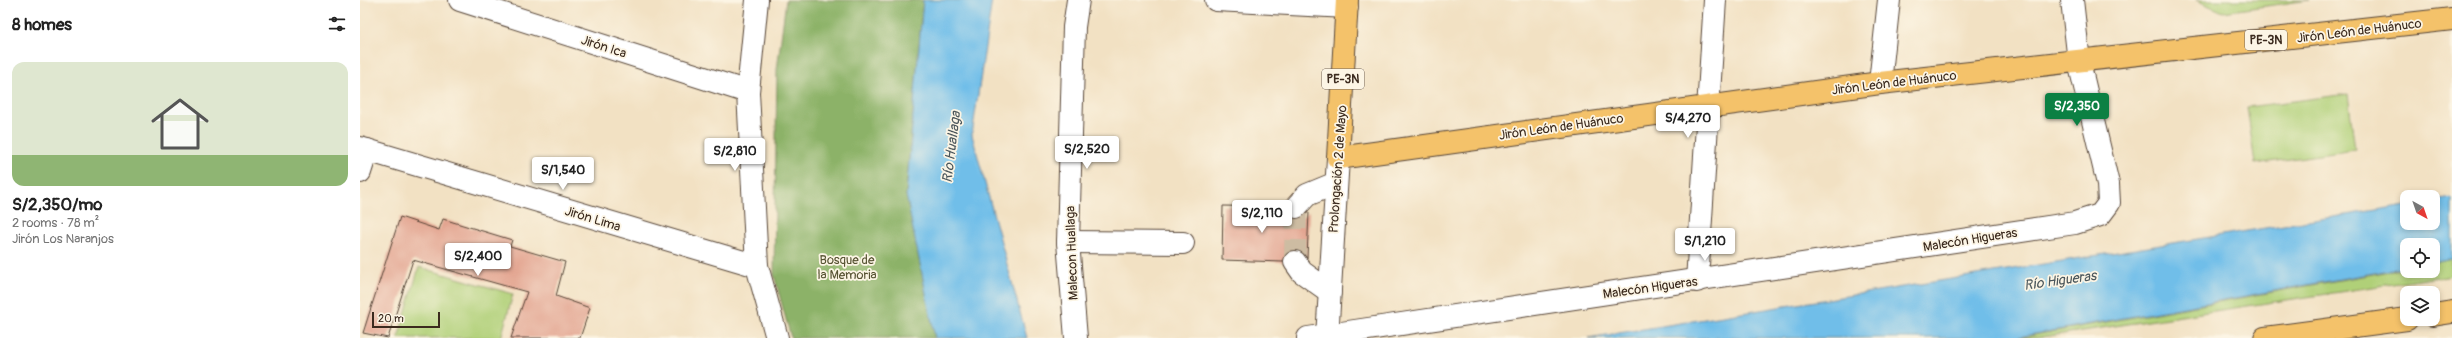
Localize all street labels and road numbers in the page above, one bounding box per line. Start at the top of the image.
street label: Jirón León de Huánuco [2296,15,2422,47]
road number: PE-3N [2245,30,2287,50]
street label: Jirón Ica [579,32,628,62]
street label: Jirón León de Huánuco [1831,67,1957,99]
road number: PE-3N [1322,69,1364,89]
street label: Prolongación 2 de Mayo [1326,105,1350,234]
street label: Jirón León de Huánuco [1498,110,1624,144]
street label: Jirón Lima [563,203,622,235]
street label: Malecon Huallaga [1062,206,1082,300]
street label: Malecón Higueras [1922,225,2019,255]
street label: Malecón Higueras [1602,273,1699,303]

